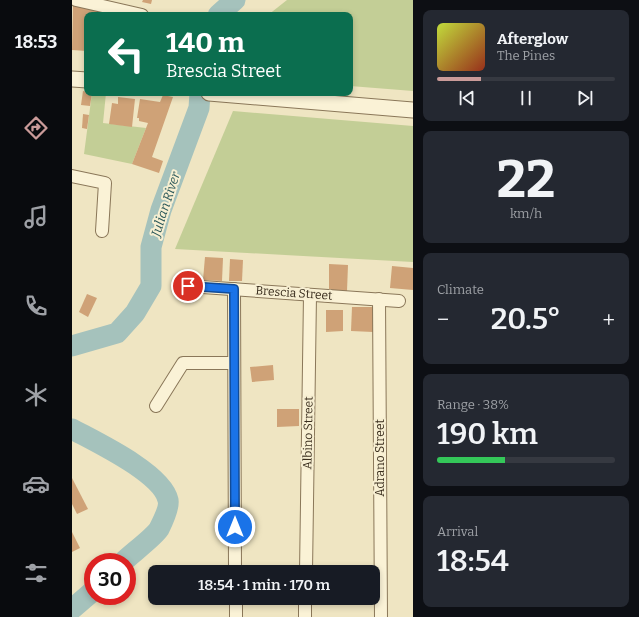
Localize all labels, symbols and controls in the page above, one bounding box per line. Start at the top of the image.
text: 140 m [166,26,245,59]
icon: left [100,28,152,80]
text: Afterglow [497,30,568,48]
text: 18:53 [15,31,57,53]
text: The Pines [497,48,555,63]
text: Brescia Street [166,60,282,82]
icon: previous [456,87,478,109]
icon: pause [515,87,537,109]
icon: next [574,87,596,109]
icon: directions [22,114,50,142]
text: 22 [497,148,555,211]
water label: Julian River [148,169,183,239]
icon: music [22,203,50,231]
text: km/h [510,206,542,221]
pin [171,269,205,303]
icon: arrive [177,275,199,297]
text: Climate [437,282,484,297]
street label: Brescia Street [255,283,334,303]
icon: phone [22,292,50,320]
text: 20.5° [491,301,561,337]
text: − [437,306,449,333]
text: + [602,306,615,333]
icon: climate [22,381,50,409]
street label: Albino Street [300,396,316,470]
text: Range · 38% [437,397,509,412]
text: 190 km [437,416,538,452]
street label: Adrano Street [373,419,387,497]
icon: car [22,470,50,498]
position arrow [214,506,256,548]
text: Arrival [437,524,478,539]
text: 18:54 [437,543,509,579]
speed limit sign: 30 [84,553,136,605]
icon: filters [22,559,50,587]
text: 18:54 · 1 min · 170 m [198,576,330,594]

